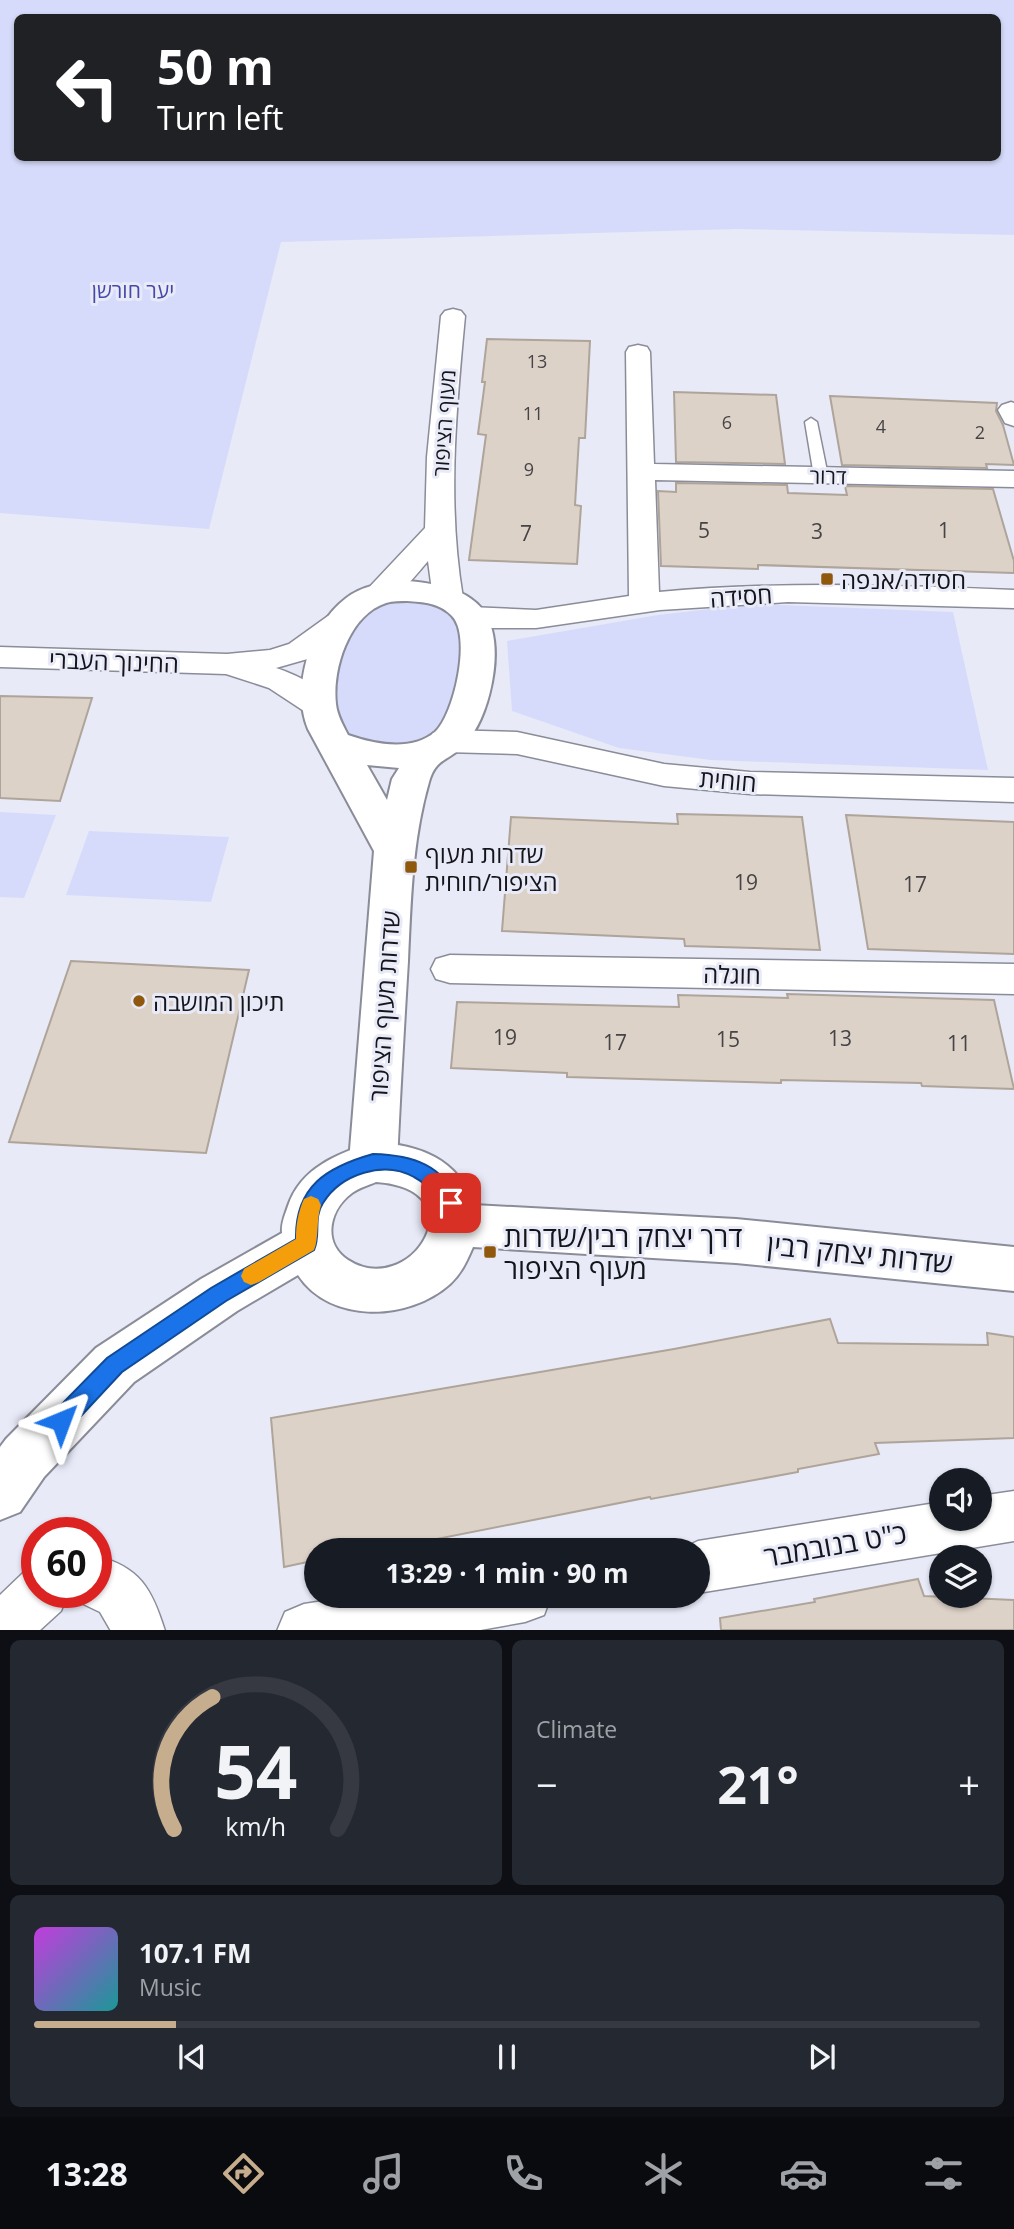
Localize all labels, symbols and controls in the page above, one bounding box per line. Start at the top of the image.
text: 50 m [157,33,274,99]
icon: left [42,42,133,133]
text: Turn left [157,96,283,139]
park label: יער חורשן [92,276,174,304]
house number: 13 [527,349,547,373]
street label: מעוף הציפור [426,369,462,477]
house number: 11 [523,401,543,425]
house number: 6 [722,410,732,434]
house number: 4 [876,414,886,438]
house number: 2 [975,420,985,444]
house number: 9 [524,457,534,481]
street label: דרור [809,462,847,490]
house number: 5 [698,516,710,544]
house number: 1 [938,516,950,544]
house number: 3 [811,517,823,545]
house number: 7 [520,519,532,547]
place label: חסידה/אנפה [841,563,966,596]
marker: חסידה/אנפה [819,571,835,587]
street label: חסידה [709,577,773,615]
street label: החינוך העברי [49,642,179,680]
street label: חוחית [698,761,758,799]
place label: שדרות מעוף הציפור/חוחית [425,837,558,898]
marker: שדרות מעוף הציפור/חוחית [403,859,419,875]
house number: 19 [734,868,758,896]
house number: 17 [903,870,927,898]
street label: שדרות מעוף הציפור [361,909,407,1102]
street label: חוגלה [703,957,761,991]
place label: תיכון המושבה [153,985,285,1018]
marker: תיכון המושבה [131,993,147,1009]
house number: 19 [493,1023,517,1051]
house number: 13 [828,1024,852,1052]
house number: 15 [716,1025,740,1053]
house number: 17 [603,1028,627,1056]
house number: 11 [947,1029,971,1057]
pin [421,1173,481,1233]
icon: arrive [432,1184,470,1222]
place label: דרך יצחק רבין/שדרות מעוף הציפור [504,1217,742,1287]
street label: שדרות יצחק רבין [765,1224,955,1282]
marker: דרך יצחק רבין/שדרות מעוף הציפור [482,1244,498,1260]
position arrow [24,1384,98,1458]
map controls [929,1468,992,1608]
button: sound [929,1468,992,1531]
street label: כ"ט בנובמבר [761,1513,909,1575]
speed limit sign: 60 [21,1517,112,1608]
button: layers [929,1545,992,1608]
text: 13:29 · 1 min · 90 m [386,1555,628,1591]
text: Climate [536,1713,617,1745]
text: 54 [214,1721,298,1820]
text: 21° [717,1748,799,1819]
text: − [536,1758,558,1810]
text: + [958,1758,980,1810]
text: km/h [226,1808,286,1842]
text: 107.1 FM [139,1935,251,1971]
text: Music [139,1971,202,2003]
icon: previous [173,2038,211,2076]
icon: pause [488,2038,526,2076]
icon: next [803,2038,841,2076]
icon: directions [219,2149,268,2198]
icon: music [359,2149,408,2198]
icon: phone [499,2149,548,2198]
icon: climate [639,2149,688,2198]
icon: car [779,2149,828,2198]
icon: filters [919,2149,968,2198]
text: 13:28 [46,2152,128,2195]

